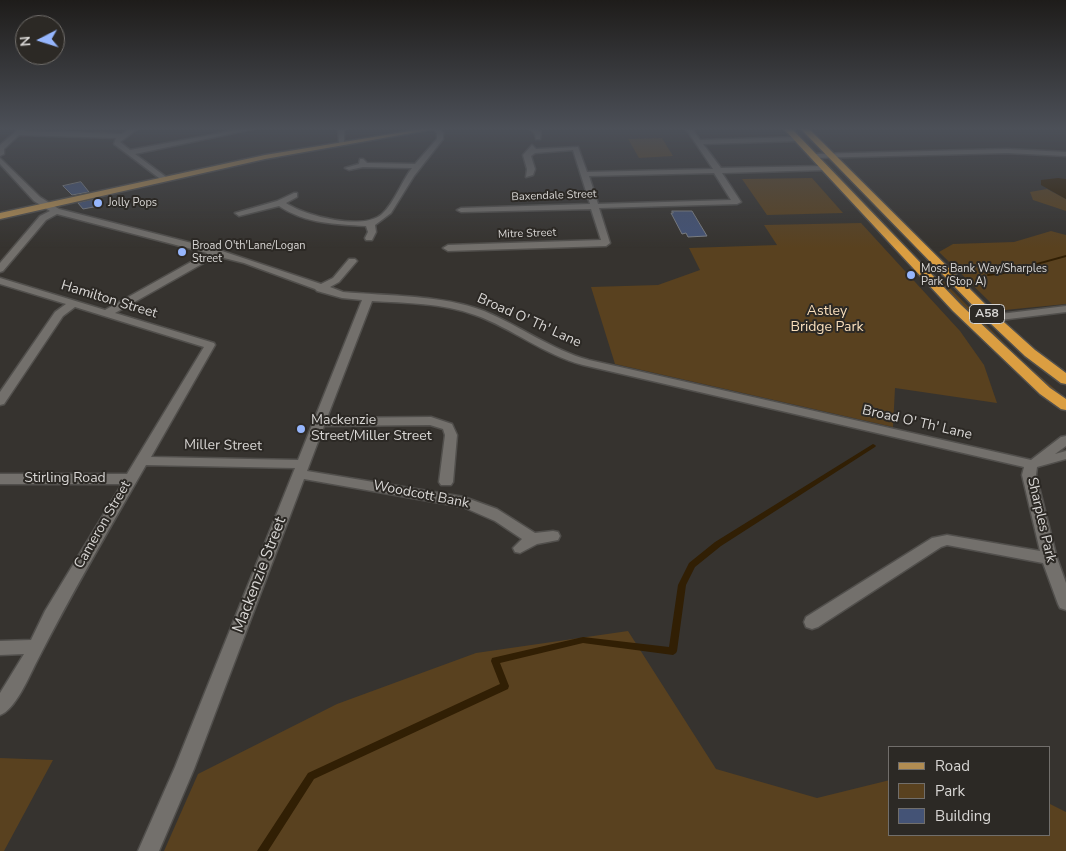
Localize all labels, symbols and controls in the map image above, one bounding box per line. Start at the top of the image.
north arrow [15,15,65,65]
text: N [16,35,35,47]
street label: Baxendale Street [511,188,597,204]
place label: Jolly Pops [108,196,157,210]
marker: Jolly Pops [92,197,104,209]
street label: Mitre Street [498,226,556,242]
place label: Broad O'th'Lane/Logan Street [192,239,305,265]
marker: Broad O'th'Lane/Logan Street [176,246,188,258]
place label: Moss Bank Way/Sharples Park (Stop A) [921,262,1047,288]
marker: Moss Bank Way/Sharples Park (Stop A) [905,269,917,281]
street label: Hamilton Street [59,277,159,323]
street label: Broad O' Th' Lane [474,290,584,352]
park label: Astley Bridge Park [790,304,864,336]
road number: A58 [970,304,1004,324]
street label: Broad O' Th' Lane [860,402,974,444]
place label: Mackenzie Street/Miller Street [311,413,432,446]
marker: Mackenzie Street/Miller Street [295,423,307,435]
street label: Miller Street [184,437,262,455]
street label: Stirling Road [24,471,106,487]
street label: Sharples Park [1023,476,1059,564]
street label: Woodcott Bank [372,477,470,513]
street label: Cameron Street [71,478,135,572]
street label: Mackenzie Street [229,514,291,636]
legend [888,746,1051,836]
text: Road [935,756,970,776]
text: Park [935,781,965,801]
text: Building [935,806,991,826]

